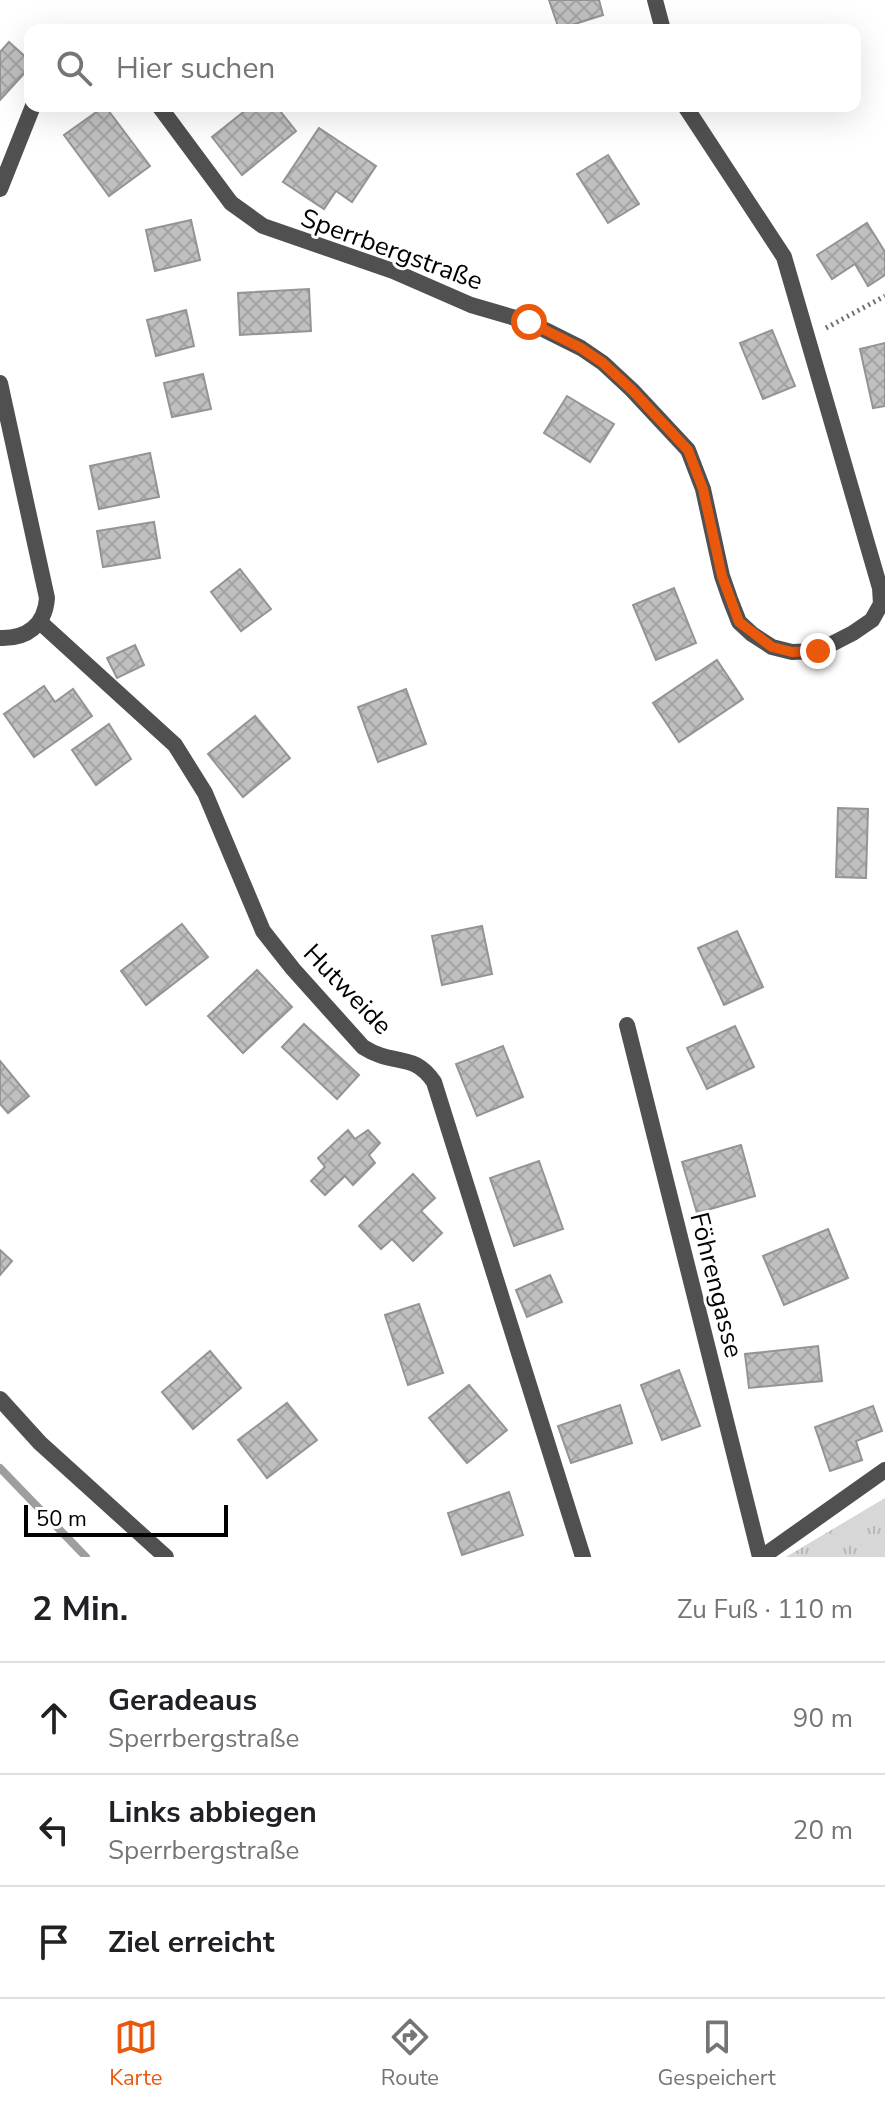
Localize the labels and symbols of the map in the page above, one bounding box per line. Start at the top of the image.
street label: Sperrbergstraße [296,200,488,299]
route start [511,304,547,340]
route end [800,633,836,669]
street label: Hutweide [295,936,400,1043]
street label: Föhrengasse [682,1209,751,1361]
scale bar [24,1501,228,1537]

